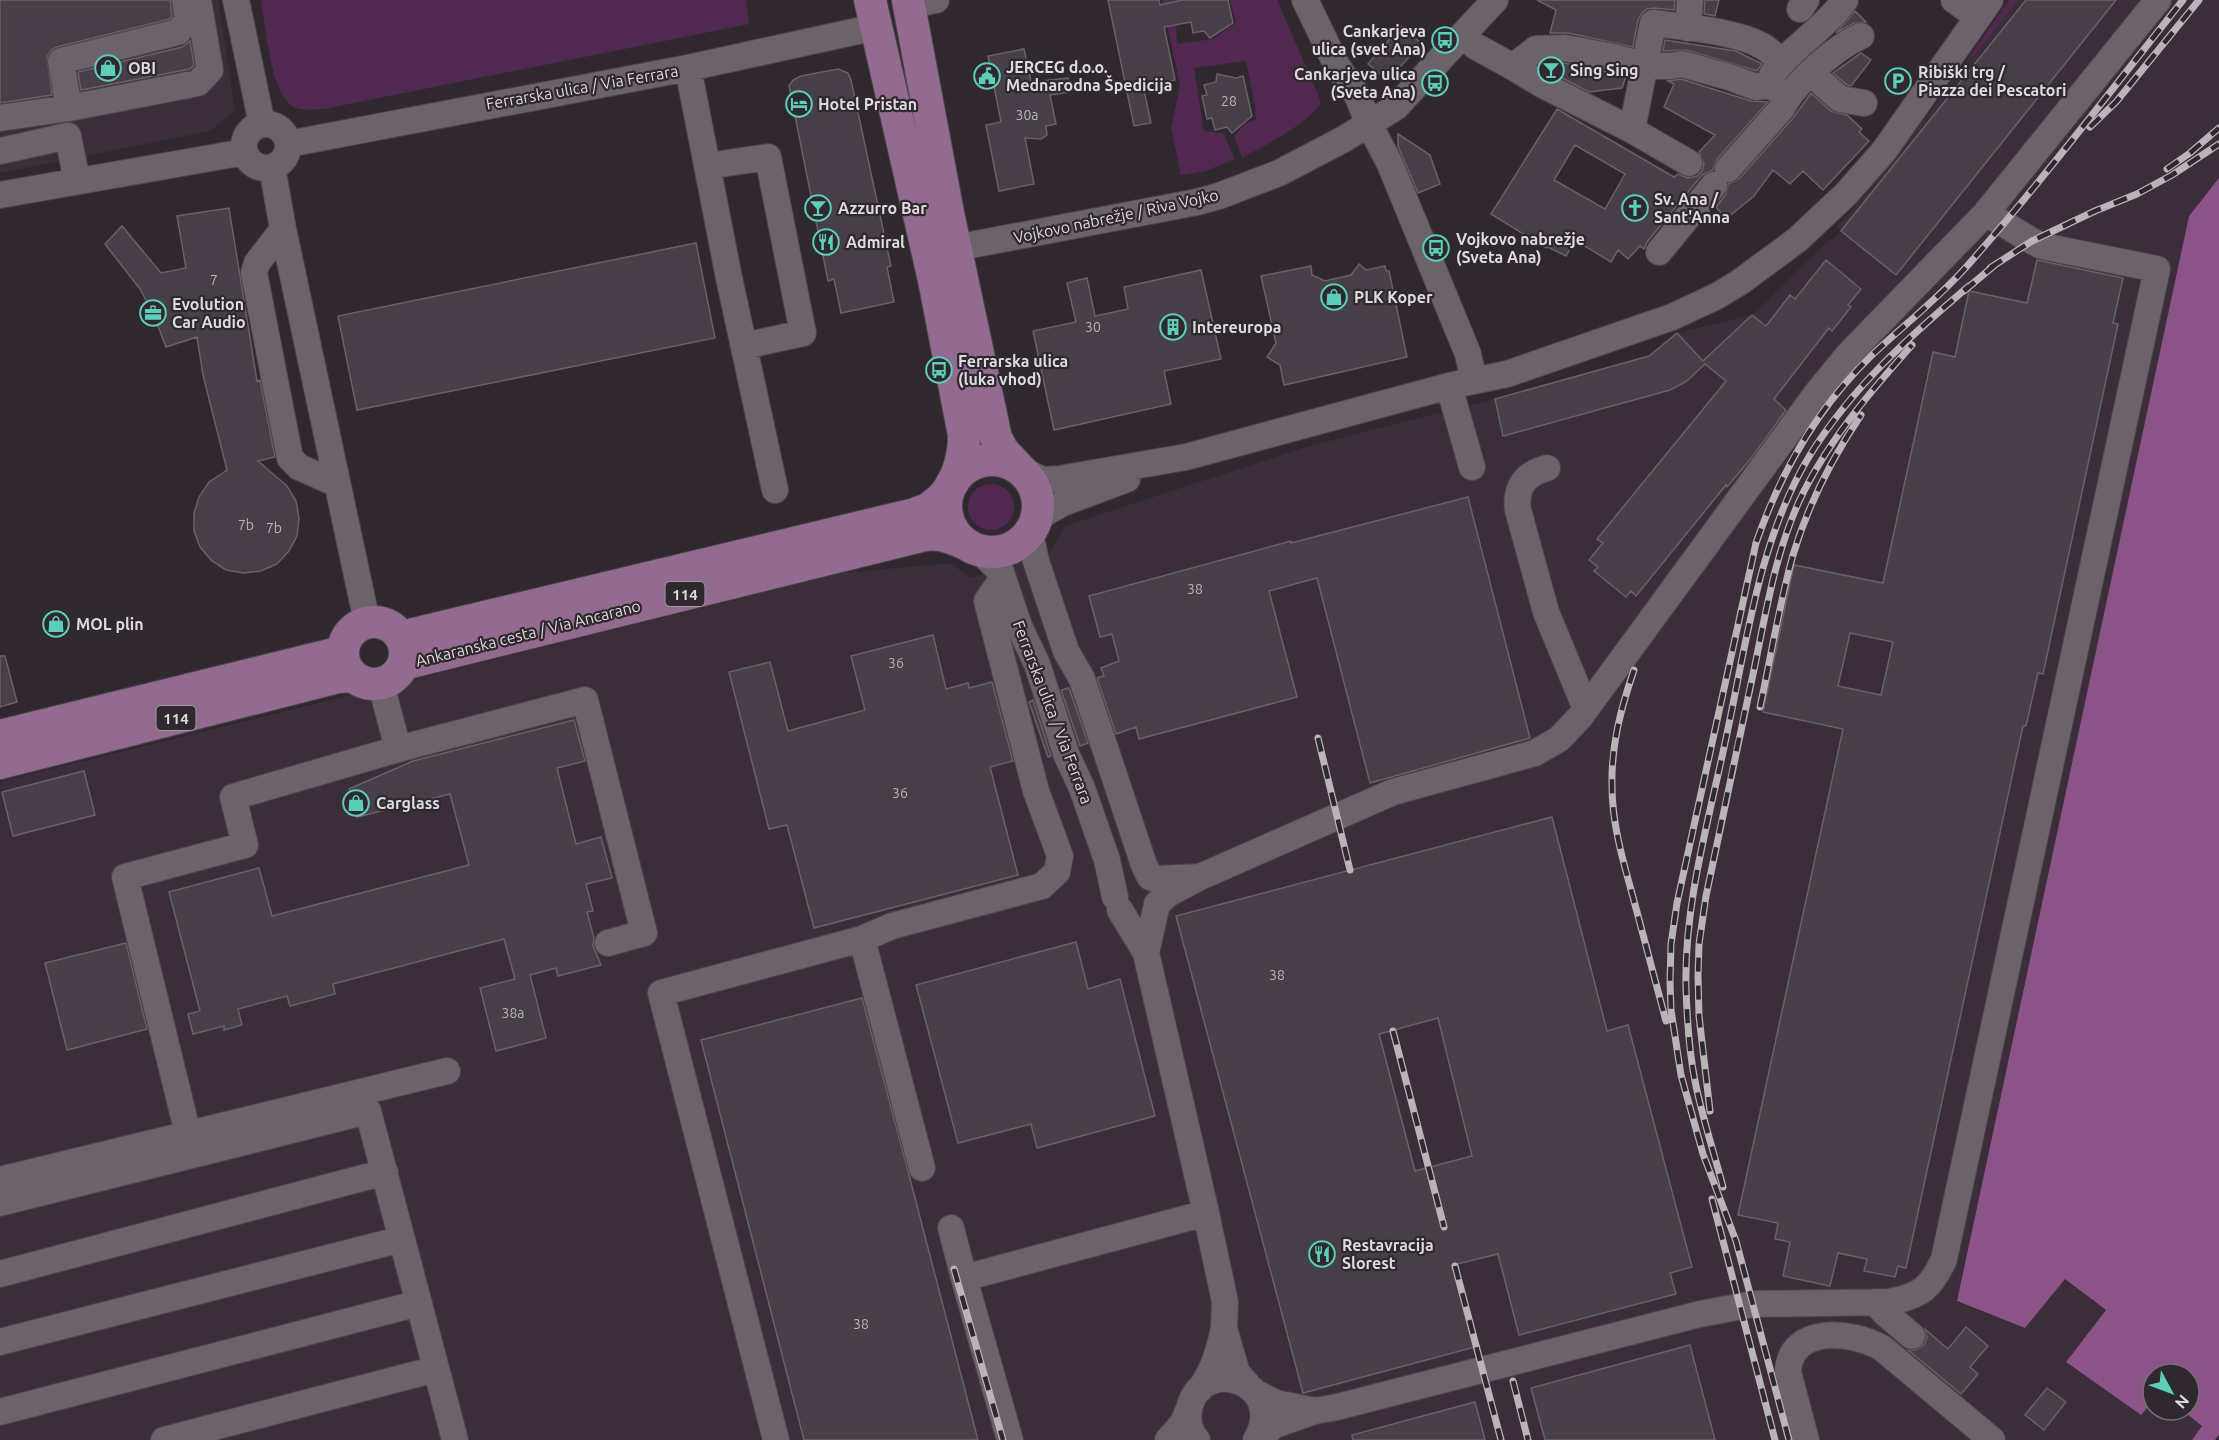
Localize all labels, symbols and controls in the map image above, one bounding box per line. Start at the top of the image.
place label: Cankarjeva ulica (svet Ana) [1312,22,1426,59]
bus stop icon: Cankarjeva ulica (svet Ana) [1430,25,1460,55]
shop icon: OBI [93,53,123,83]
bar icon: Sing Sing [1536,55,1566,85]
place label: JERCEG d.o.o. Mednarodna Špedicija [1006,58,1172,94]
place label: OBI [128,59,156,77]
street label: Ferrarska ulica / Via Ferrara [484,61,680,113]
public building icon: JERCEG d.o.o. Mednarodna Špedicija [972,61,1002,91]
place label: Sing Sing [1570,61,1638,79]
place label: Ribiški trg / Piazza dei Pescatori [1918,63,2066,99]
place label: Cankarjeva ulica (Sveta Ana) [1294,65,1416,102]
parking icon: Ribiški trg / Piazza dei Pescatori [1883,66,1913,96]
bus stop icon: Cankarjeva ulica (Sveta Ana) [1420,68,1450,98]
hotel icon: Hotel Pristan [784,89,814,119]
house number: 28 [1221,93,1237,109]
place label: Hotel Pristan [818,95,917,113]
house number: 30a [1016,107,1039,123]
street label: Vojkovo nabrežje / Riva Vojko [1012,185,1220,247]
place label: Sv. Ana / Sant'Anna [1654,190,1730,226]
bar icon: Azzurro Bar [803,193,833,223]
church icon: Sv. Ana / Sant'Anna [1620,193,1650,223]
place label: Azzurro Bar [838,199,927,217]
restaurant icon: Admiral [811,227,841,257]
place label: Vojkovo nabrežje (Sveta Ana) [1456,230,1585,267]
place label: Admiral [846,233,905,251]
bus stop icon: Vojkovo nabrežje (Sveta Ana) [1421,233,1451,263]
house number: 7 [210,272,218,288]
shop icon: PLK Koper [1319,282,1349,312]
place label: PLK Koper [1354,288,1433,306]
place label: Evolution Car Audio [172,295,246,331]
office icon: Evolution Car Audio [138,298,168,328]
building icon: Intereuropa [1158,312,1188,342]
place label: Intereuropa [1192,318,1281,336]
house number: 30 [1085,319,1101,335]
place label: Ferrarska ulica (luka vhod) [958,352,1068,389]
bus stop icon: Ferrarska ulica (luka vhod) [924,355,954,385]
house number: 7b [238,517,254,533]
house number: 7b [266,520,282,536]
house number: 38 [1187,581,1203,597]
road number: 114 [666,582,704,606]
street label: Ankaranska cesta / Via Ancarano [414,596,642,670]
shop icon: MOL plin [41,609,71,639]
place label: MOL plin [76,615,144,633]
street label: Ferrarska ulica / Via Ferrara [1010,618,1096,806]
house number: 36 [888,655,904,671]
road number: 114 [156,706,195,730]
house number: 36 [892,785,908,801]
shop icon: Carglass [341,788,371,818]
place label: Carglass [376,794,440,812]
house number: 38 [1269,967,1285,983]
house number: 38a [502,1005,525,1021]
place label: Restavracija Slorest [1342,1236,1434,1272]
restaurant icon: Restavracija Slorest [1307,1239,1337,1269]
house number: 38 [853,1316,869,1332]
north arrow [2141,1362,2201,1422]
text: N [2172,1391,2193,1412]

